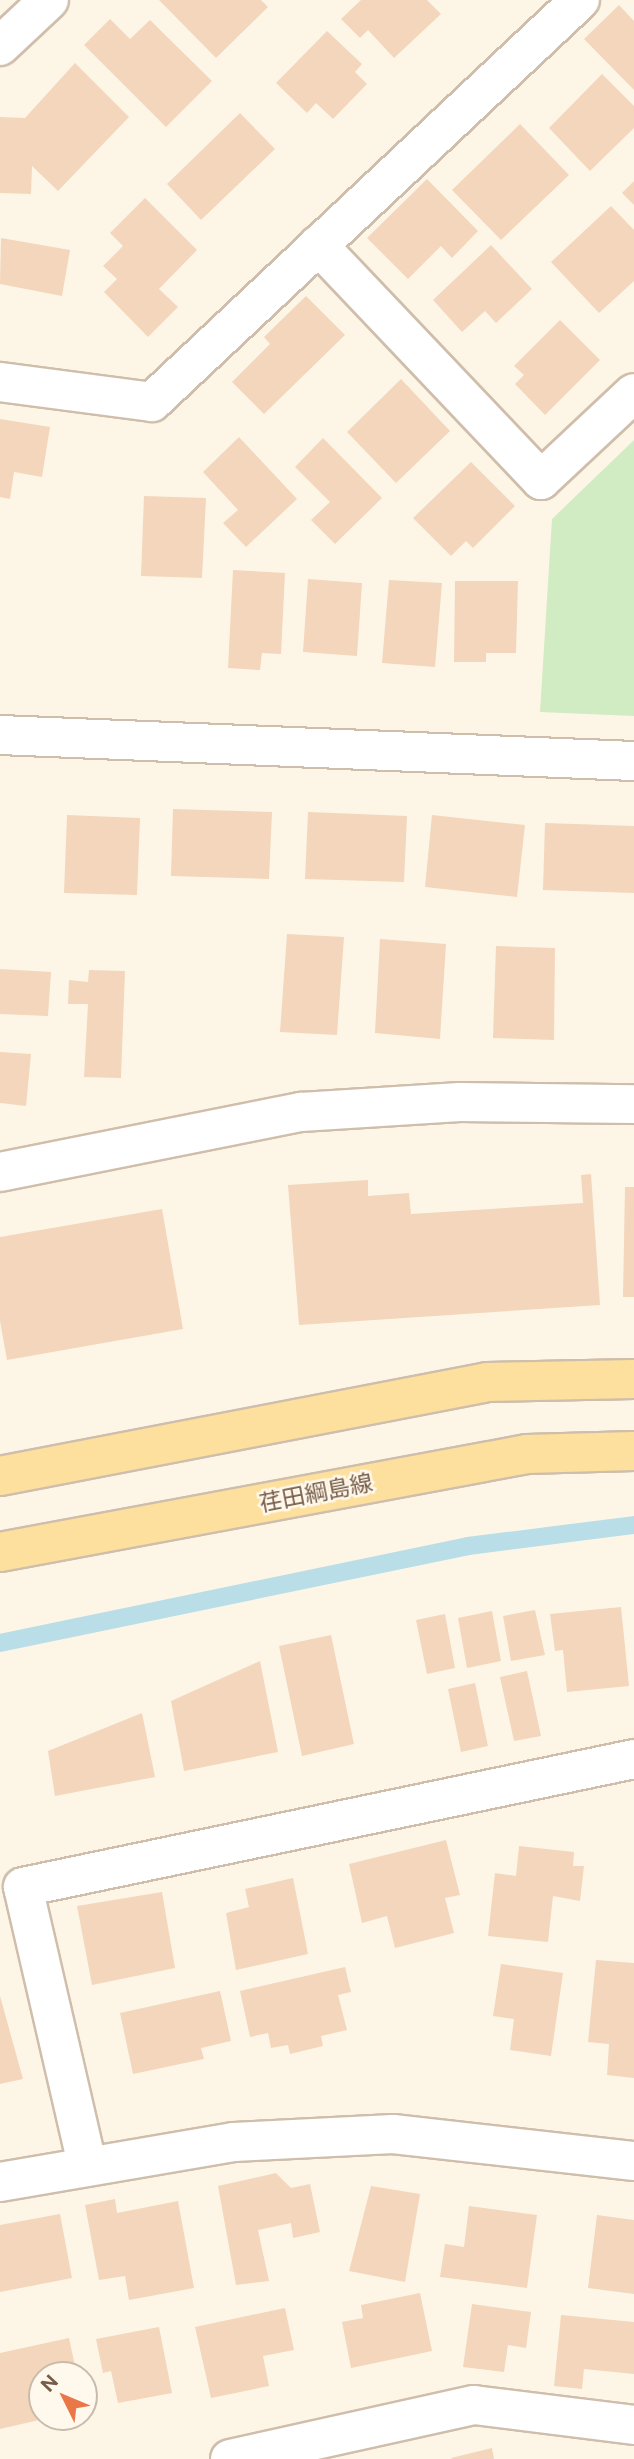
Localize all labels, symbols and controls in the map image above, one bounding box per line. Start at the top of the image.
street label: 荏田綱島線 [257,1468,375,1518]
north arrow [28,2361,98,2431]
text: N [36,2370,62,2396]

